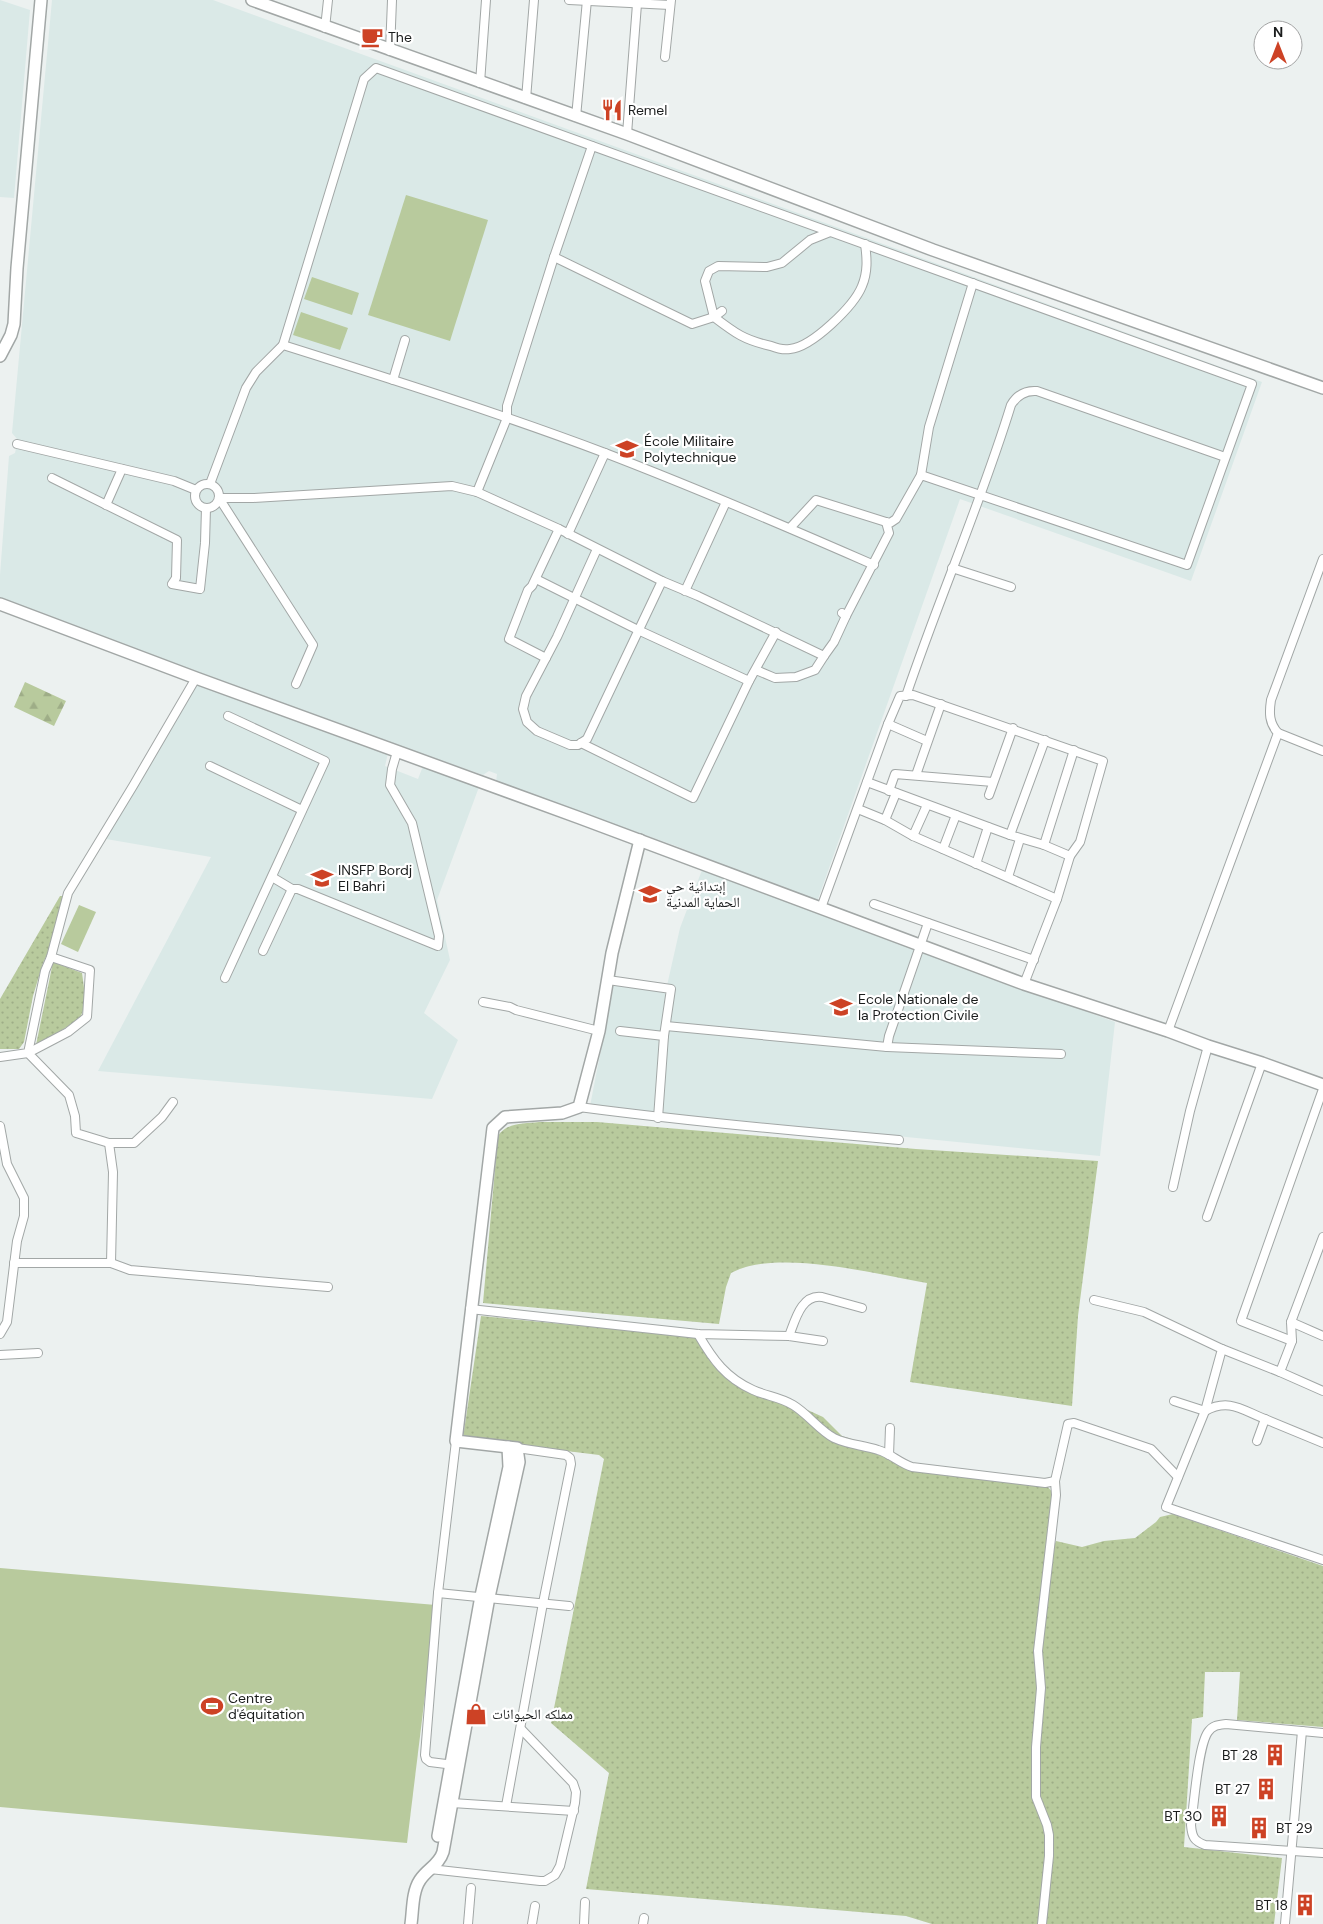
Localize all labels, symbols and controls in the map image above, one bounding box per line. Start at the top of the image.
north arrow [1253,20,1303,70]
text: N [1273,23,1283,41]
cafe icon: The [359,24,385,50]
place label: The [388,28,412,46]
restaurant icon: Remel [599,97,625,123]
place label: Remel [628,101,667,119]
place label: École Militaire Polytechnique [644,432,736,466]
school or university icon: École Militaire Polytechnique [614,436,640,462]
place label: INSFP Bordj El Bahri [338,861,412,895]
school or university icon: INSFP Bordj El Bahri [309,865,335,891]
place label: إبتدائية حي الحماية المدنية [666,877,740,911]
school or university icon: إبتدائية حي الحماية المدنية [637,881,663,907]
place label: Ecole Nationale de la Protection Civile [858,990,979,1024]
school or university icon: Ecole Nationale de la Protection Civile [828,994,854,1020]
place label: Centre d'équitation [228,1689,305,1723]
sports icon: Centre d'équitation [199,1693,225,1719]
shop icon: مملكه الحيوانات [463,1701,489,1727]
place label: مملكه الحيوانات [492,1705,573,1723]
building icon: BT 28 [1262,1742,1288,1768]
place label: BT 28 [1222,1746,1258,1764]
building icon: BT 27 [1253,1776,1279,1802]
place label: BT 27 [1215,1780,1250,1798]
building icon: BT 30 [1206,1803,1232,1829]
place label: BT 30 [1164,1807,1202,1825]
building icon: BT 29 [1246,1815,1272,1841]
place label: BT 29 [1276,1819,1313,1837]
building icon: BT 18 [1292,1892,1318,1918]
place label: BT 18 [1255,1896,1288,1914]

